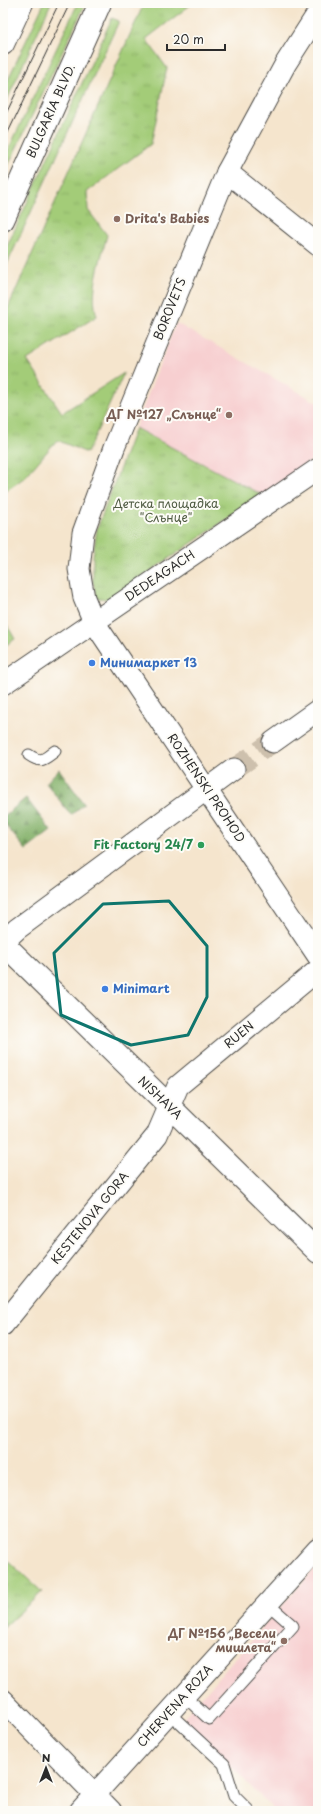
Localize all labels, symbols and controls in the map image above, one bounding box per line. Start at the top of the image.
scale bar [167,26,225,52]
text: 20 m [173,30,204,48]
street label: BULGARIA BLVD. [21,61,79,161]
place label: Drita's Babies [125,209,210,227]
marker: Drita's Babies [112,214,122,224]
street label: BOROVETS [148,275,190,343]
place label: ДГ №127 „Слънце“ [106,405,221,423]
marker: ДГ №127 „Слънце“ [224,410,234,420]
park label: Детска площадка "Слънце" [112,494,219,526]
street label: DEDEAGACH [121,545,198,605]
place label: Минимаркет 13 [100,653,197,671]
marker: Минимаркет 13 [87,658,97,668]
street label: ROZHENSKI PROHOD [164,729,250,845]
place label: Fit Factory 24/7 [94,835,193,853]
marker: Fit Factory 24/7 [196,840,206,850]
place label: Minimart [113,979,170,997]
marker: Minimart [100,984,110,994]
street label: RUEN [219,1016,257,1052]
street label: NISHAVA [135,1072,187,1123]
street label: KESTENOVA GORA [46,1167,132,1268]
place label: ДГ №156 „Весели мишлета“ [167,1624,276,1656]
marker: ДГ №156 „Весели мишлета“ [279,1636,289,1646]
street label: CHERVENA ROZA [132,1660,216,1751]
north arrow [26,1748,66,1788]
text: N [42,1749,51,1766]

